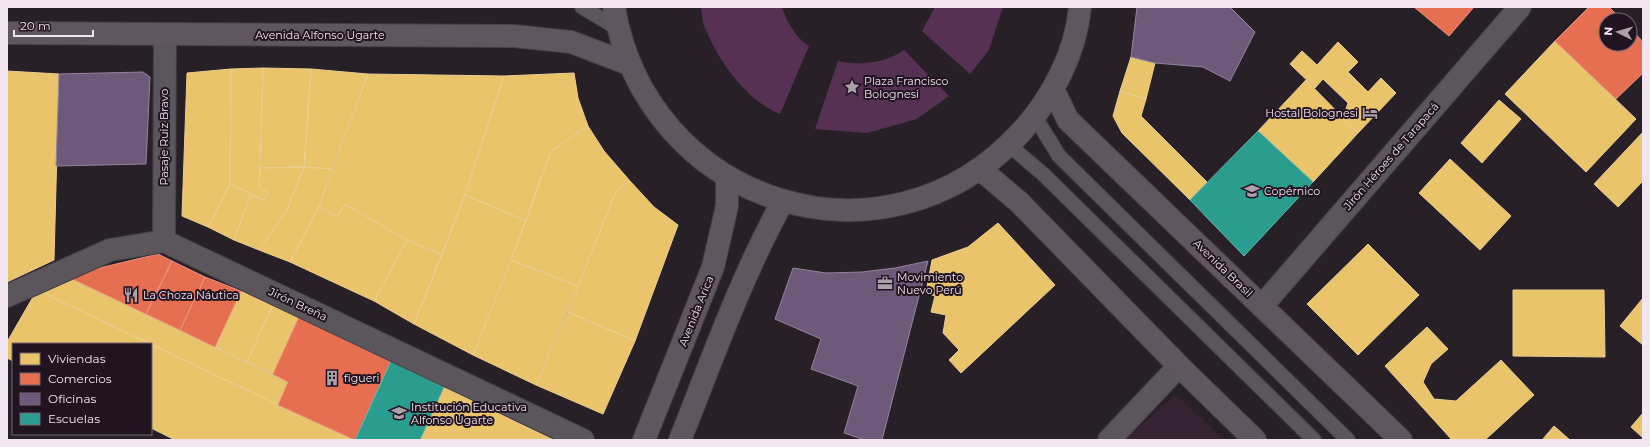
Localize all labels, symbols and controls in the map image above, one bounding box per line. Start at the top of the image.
scale bar [14,12,93,38]
north arrow [1598,12,1638,52]
text: 20 m [20,18,51,33]
text: N [1601,26,1615,36]
street label: Avenida Alfonso Ugarte [255,28,385,42]
place label: Plaza Francisco Bolognesi [864,74,949,101]
place icon: Plaza Francisco Bolognesi [843,78,861,96]
street label: Pasaje Ruiz Bravo [157,89,171,185]
street label: Jirón Héroes de Tarapacá [1340,99,1442,213]
hotel icon: Hostal Bolognesi [1361,104,1379,122]
place label: Hostal Bolognesi [1265,106,1358,120]
school or university icon: Copérnico [1243,182,1261,200]
place label: Copérnico [1264,184,1320,198]
street label: Avenida Brasil [1190,236,1256,300]
place label: Movimiento Nuevo Perú [897,270,963,297]
street label: Avenida Arica [675,274,717,348]
office icon: Movimiento Nuevo Perú [876,274,894,292]
street label: Jirón Breña [266,284,330,324]
restaurant icon: La Choza Náutica [122,286,140,304]
place label: La Choza Náutica [143,288,239,302]
legend [12,343,152,435]
text: Viviendas [48,351,106,366]
building icon: figueri [323,369,341,387]
text: Comercios [48,371,112,386]
place label: figueri [344,371,380,385]
text: Oficinas [48,391,97,406]
place label: Institución Educativa Alfonso Ugarte [411,400,527,427]
school or university icon: Institución Educativa Alfonso Ugarte [390,404,408,422]
text: Escuelas [48,411,100,426]

